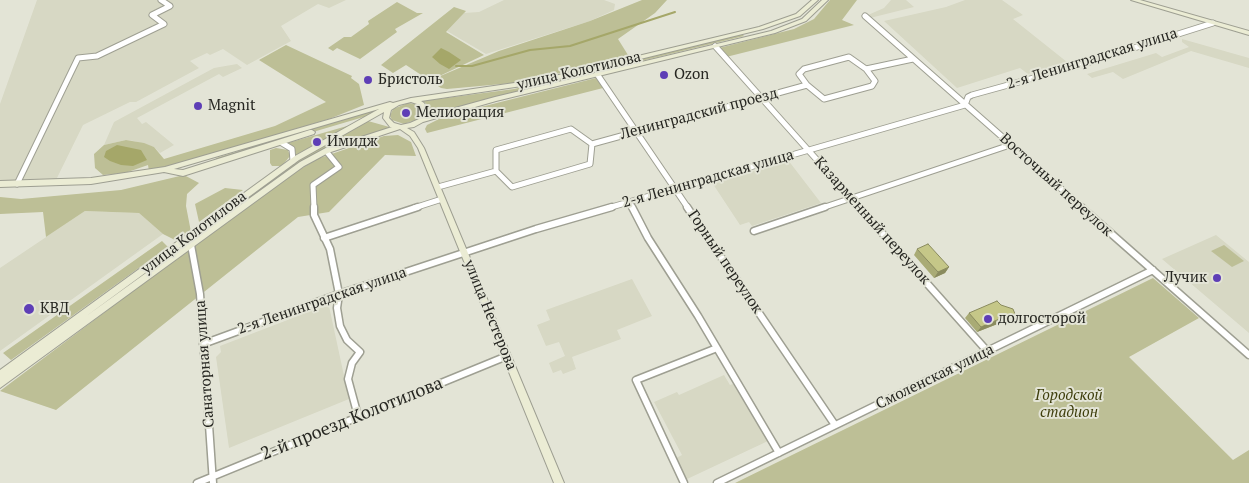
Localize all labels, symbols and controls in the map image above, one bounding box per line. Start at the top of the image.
street label: 2-я Ленинградская улица [1004,24,1180,94]
street label: улица Колотилова [515,48,643,94]
place label: Ozon [674,66,709,84]
marker: Ozon [658,69,670,81]
place label: Бристоль [378,71,443,89]
marker: Бристоль [362,74,374,86]
street label: Ленинградский проезд [618,84,780,144]
place label: Magnit [208,97,255,115]
marker: Magnit [192,100,204,112]
place label: Мелиорация [416,104,504,122]
marker: Мелиорация [400,107,412,119]
street label: Восточный переулок [996,130,1116,240]
place label: Имидж [327,133,378,151]
marker: Имидж [311,136,323,148]
street label: 2-я Ленинградская улица [620,146,796,212]
street label: Казарменный переулок [810,153,934,289]
street label: улица Колотилова [138,188,250,278]
street label: Горный переулок [684,207,766,317]
street label: улица Нестерова [460,257,520,373]
street label: 2-я Ленинградская улица [235,264,409,338]
place label: Лучик [1164,269,1207,287]
marker: Лучик [1211,272,1223,284]
place label: КВД [40,300,69,318]
street label: Санаторная улица [192,300,218,428]
marker: КВД [22,302,36,316]
place label: долгосторой [998,310,1086,328]
marker: долгосторой [982,313,994,325]
street label: Смоленская улица [873,341,997,413]
street label: 2-й проезд Колотилова [258,373,446,465]
park label: Городской стадион [1035,387,1103,422]

